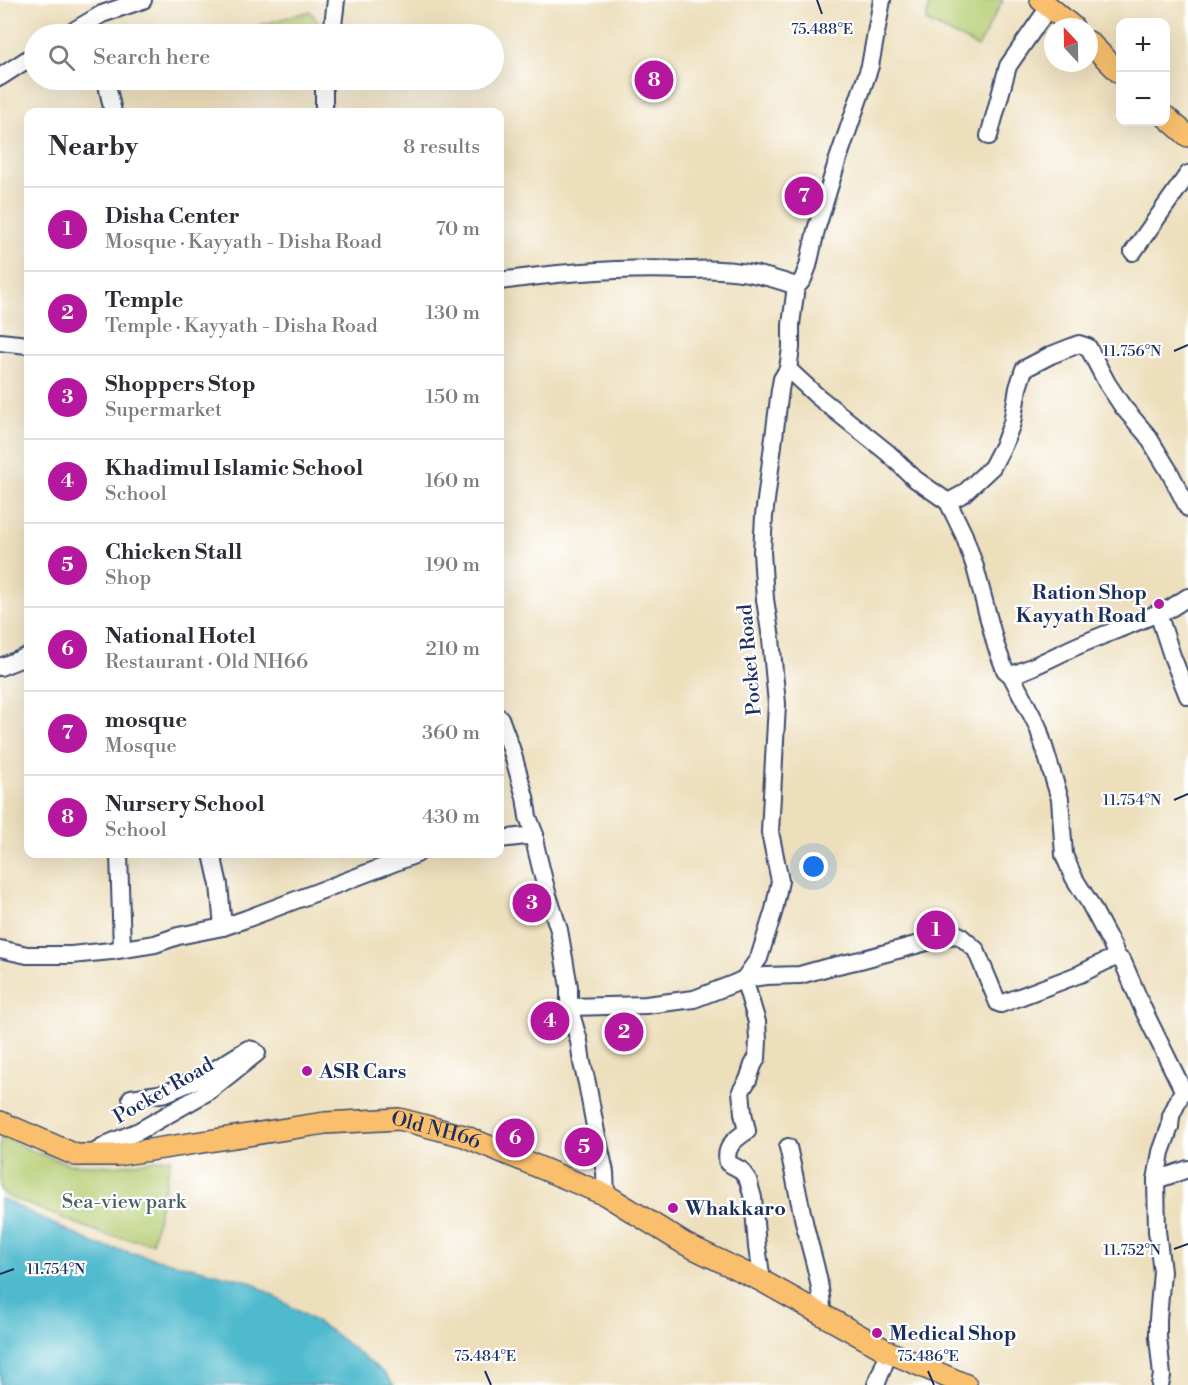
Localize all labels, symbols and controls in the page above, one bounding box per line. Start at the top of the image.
north arrow [1044,18,1098,72]
map controls [1116,18,1170,126]
button: + [1116,18,1170,72]
text: 75.488°E [791,20,853,39]
search box [24,24,504,90]
icon: search [45,41,78,74]
text: Search here [93,44,210,71]
pin: 8 [634,58,674,103]
button: − [1116,72,1170,126]
text: Nearby [48,131,138,163]
text: 8 results [403,135,480,160]
pin: 7 [784,174,824,218]
text: Disha Center [105,203,240,230]
text: 1 [63,217,72,242]
text: 70 m [436,217,480,242]
text: Mosque · Kayyath - Disha Road [105,230,382,255]
text: Temple [105,287,183,314]
text: 2 [61,301,74,326]
text: 130 m [425,301,480,326]
text: Temple · Kayyath - Disha Road [105,314,378,339]
text: 11.756°N [1103,342,1161,361]
text: Shoppers Stop [105,371,256,398]
text: 3 [61,385,74,410]
text: 150 m [425,385,480,410]
text: Supermarket [105,398,222,423]
text: Khadimul Islamic School [105,455,363,482]
text: 4 [61,469,74,494]
text: 160 m [425,469,480,494]
text: School [105,482,167,507]
text: Chicken Stall [105,539,242,566]
text: 5 [61,553,74,578]
text: 190 m [425,553,480,578]
text: Shop [105,566,151,591]
place label: Ration Shop Kayyath Road [1016,581,1147,629]
marker: Ration Shop Kayyath Road [1152,597,1166,611]
street label: Pocket Road [733,603,768,717]
text: National Hotel [105,623,256,650]
text: 6 [61,637,74,662]
text: 210 m [425,637,480,662]
text: Restaurant · Old NH66 [105,650,308,675]
text: mosque [105,707,187,734]
text: 7 [62,721,73,746]
text: 360 m [422,721,480,746]
text: Mosque [105,734,177,759]
text: Nursery School [105,791,265,818]
text: 11.754°N [1103,791,1161,810]
text: 8 [61,805,74,830]
text: 430 m [422,805,480,830]
text: School [105,818,167,843]
your location [799,852,828,881]
pin: 3 [512,880,552,926]
pin: 1 [916,908,956,952]
pin: 4 [530,998,570,1044]
pin: 2 [604,1010,644,1054]
street label: Pocket Road [109,1052,219,1130]
place label: ASR Cars [318,1060,406,1085]
marker: ASR Cars [300,1064,314,1078]
street label: Old NH66 [388,1106,484,1156]
pin: 6 [496,1116,534,1160]
pin: 5 [564,1124,604,1170]
park label: Sea-view park [62,1190,188,1215]
place label: Whakkaro [684,1197,786,1222]
marker: Whakkaro [666,1201,680,1215]
text: 11.752°N [1103,1241,1161,1260]
text: 11.754°N [27,1260,85,1279]
place label: Medical Shop [889,1322,1017,1347]
marker: Medical Shop [870,1326,884,1340]
text: 75.484°E [454,1347,516,1366]
text: 75.486°E [897,1347,959,1366]

